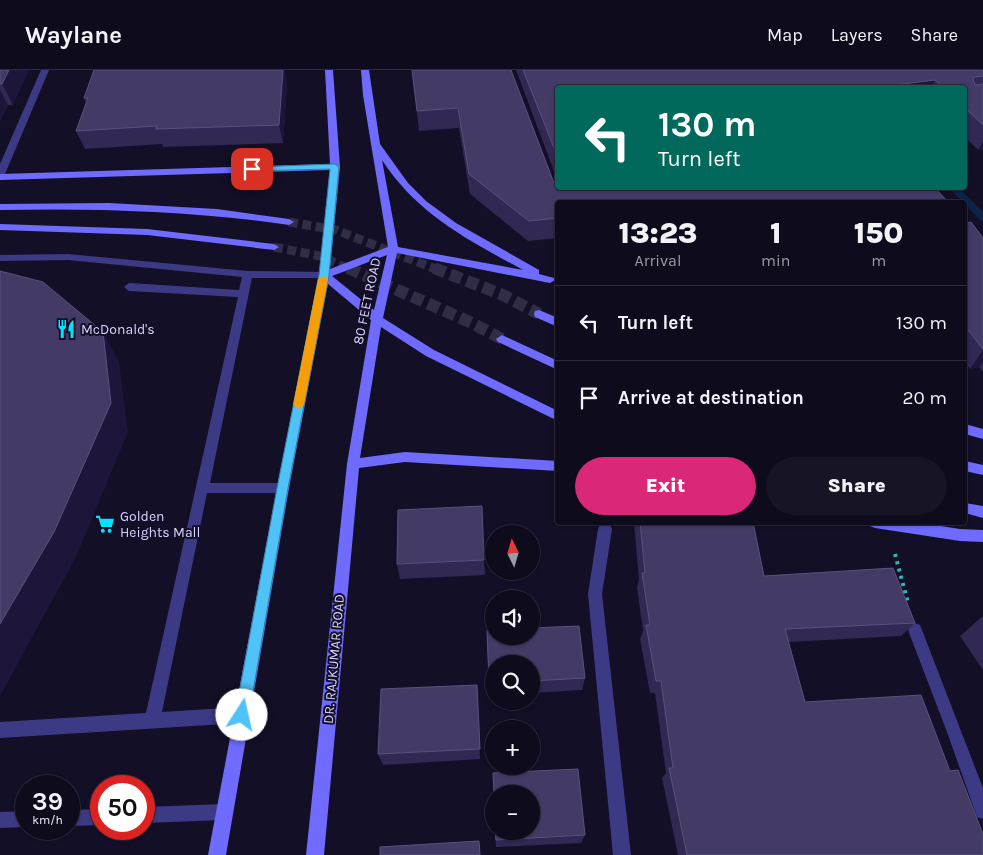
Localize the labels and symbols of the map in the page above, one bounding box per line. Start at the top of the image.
pin [231,148,273,190]
street label: 80 FEET ROAD [349,256,385,346]
restaurant icon: McDonald's [55,318,77,340]
place label: McDonald's [81,321,155,338]
place label: Golden Heights Mall [120,508,200,541]
supermarket icon: Golden Heights Mall [94,513,116,535]
north arrow [485,525,540,580]
street label: DR. RAJKUMAR ROAD [320,593,348,725]
position arrow [215,688,267,740]
speed limit sign: 50 [90,775,155,840]

